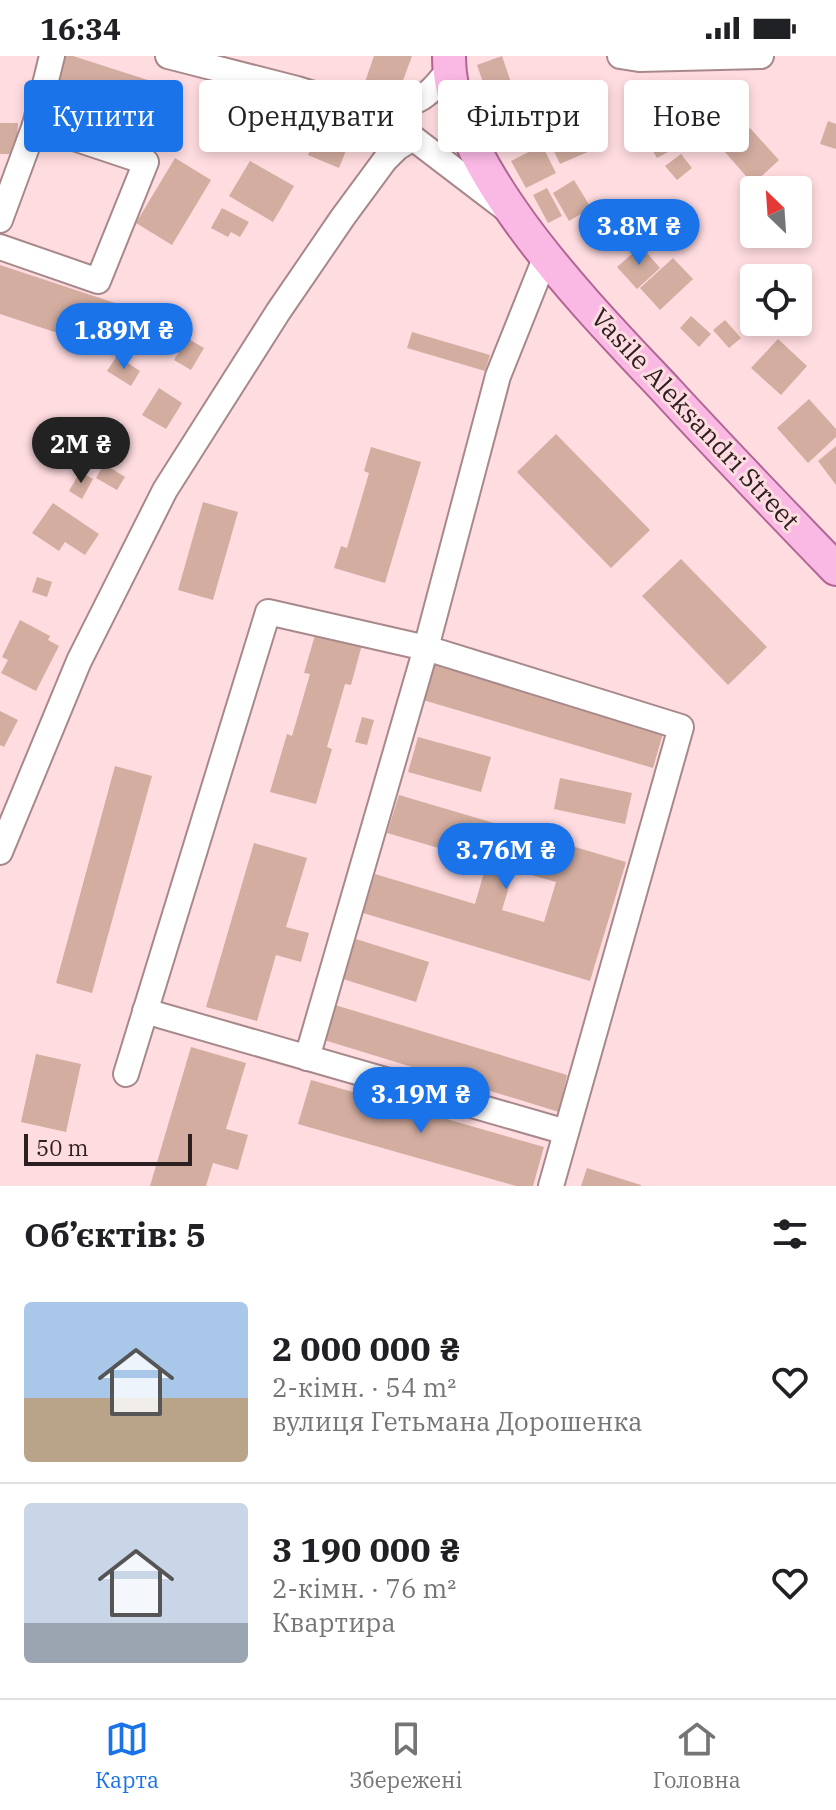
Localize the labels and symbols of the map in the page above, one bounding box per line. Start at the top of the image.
north arrow [740,176,812,248]
pin: 3.8M ₴ [574,199,704,267]
street label: Vasile Aleksandri Street [584,300,807,536]
pin: 1.89M ₴ [50,303,198,371]
pin: 2M ₴ [34,417,128,485]
pin: 3.76M ₴ [432,823,580,891]
pin: 3.19M ₴ [347,1067,495,1135]
scale bar [24,1130,192,1166]

